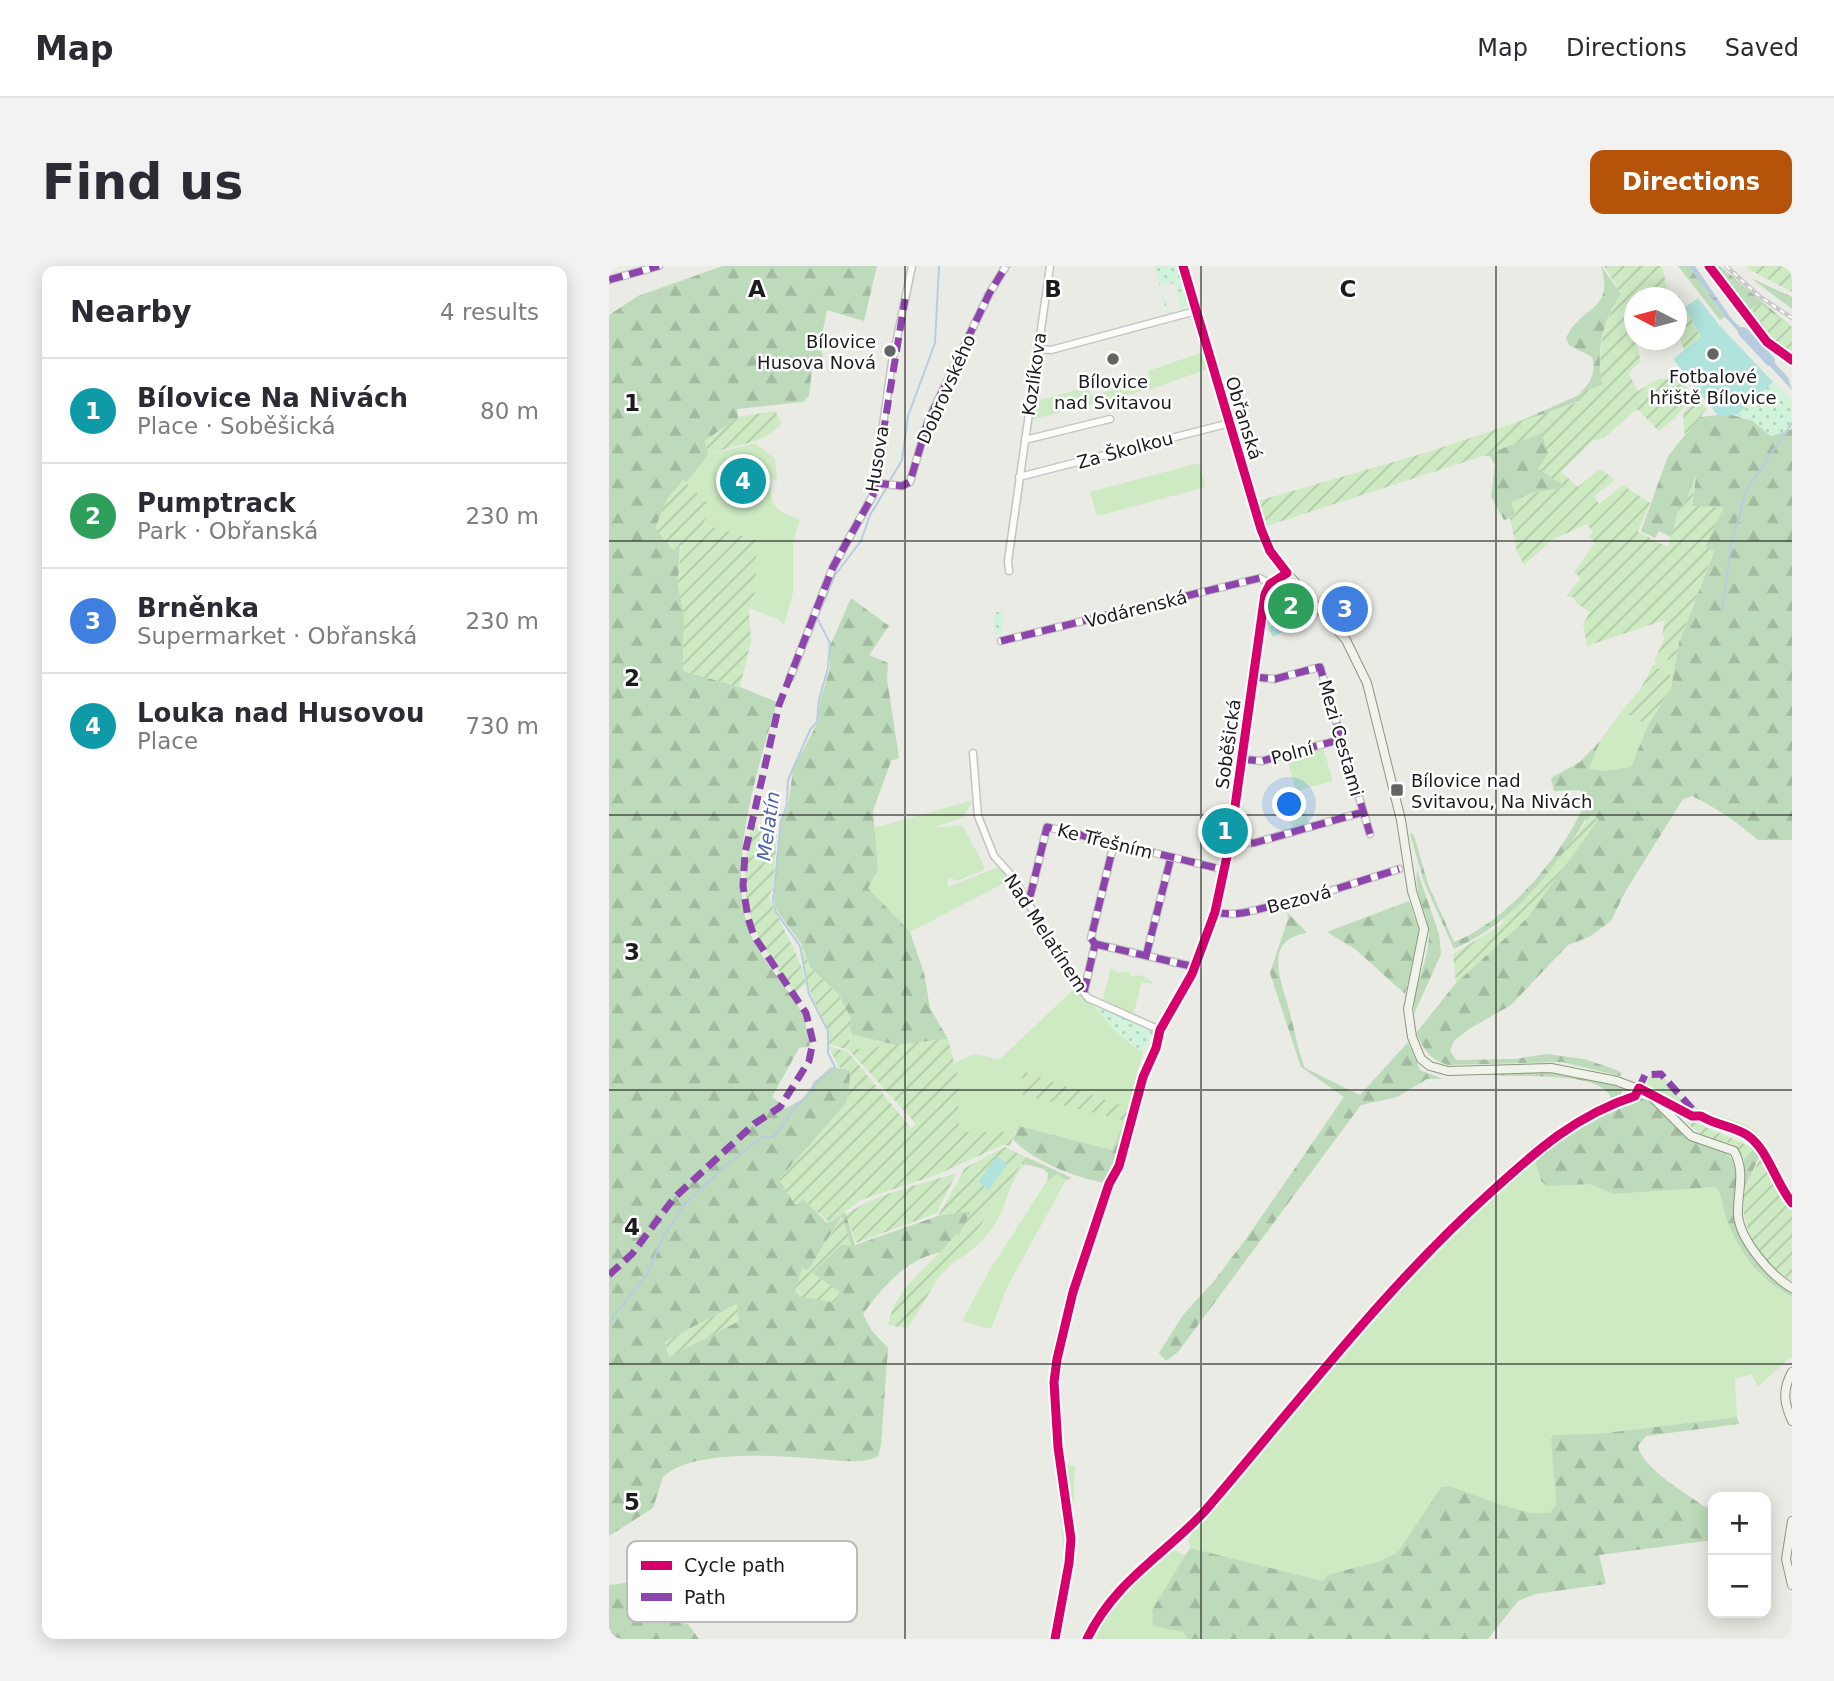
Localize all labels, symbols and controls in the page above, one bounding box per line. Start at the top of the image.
text: Map [35,29,114,68]
text: Map [1477,34,1528,62]
text: Directions [1566,34,1687,62]
text: Saved [1725,34,1799,62]
button: Directions [1590,150,1792,214]
text: Find us [42,154,243,211]
text: A [748,276,766,302]
text: B [1044,276,1062,302]
text: C [1340,276,1356,302]
north arrow [1624,287,1687,350]
text: Nearby [70,294,192,329]
text: 4 results [440,299,539,325]
place label: Bílovice Husova Nová [757,331,876,373]
street label: Dobrovského [912,331,980,447]
street label: Kozlíkova [1018,331,1050,417]
marker: Bílovice Husova Nová [882,343,898,359]
marker: Fotbalové hřiště Bílovice [1705,346,1721,362]
marker: Bílovice nad Svitavou [1105,351,1121,367]
place label: Fotbalové hřiště Bílovice [1649,366,1777,408]
place label: Bílovice nad Svitavou [1054,371,1172,413]
street label: Obřanská [1221,374,1267,462]
text: Bílovice Na Nivách [137,383,408,413]
text: 1 [624,390,640,416]
text: 1 [85,398,101,424]
text: 80 m [480,398,539,424]
text: Place · Soběšická [137,413,336,439]
street label: Husova [861,424,893,494]
street label: Za Školkou [1075,427,1175,473]
pin: 4 [720,455,766,507]
text: Pumptrack [137,488,296,518]
text: 2 [85,503,101,529]
text: 230 m [465,503,539,529]
text: Park · Obřanská [137,518,318,544]
pin: 2 [1268,580,1314,632]
pin: 3 [1322,583,1368,635]
street label: Vodárenská [1083,586,1189,632]
text: Brněnka [137,593,259,623]
text: 3 [85,608,101,634]
text: 230 m [465,608,539,634]
text: Supermarket · Obřanská [137,623,417,649]
text: 2 [624,665,640,691]
street label: Mezi Cestami [1314,677,1368,799]
text: Louka nad Husovou [137,698,424,728]
street label: Soběšická [1211,698,1245,790]
text: 4 [85,713,101,739]
text: 730 m [465,713,539,739]
text: Place [137,728,198,754]
street label: Polní [1269,737,1316,769]
place label: Bílovice nad Svitavou, Na Nivách [1411,770,1592,812]
marker: Bílovice nad Svitavou, Na Nivách [1389,782,1405,798]
your location [1272,787,1306,821]
water label: Melatín [752,790,784,862]
pin: 1 [1202,805,1248,857]
street label: Ke Třešním [1055,819,1155,863]
street label: Nad Melatínem [1000,870,1092,996]
street label: Bezová [1265,880,1333,918]
text: 3 [624,939,640,965]
text: 4 [624,1214,640,1240]
text: 5 [624,1489,640,1515]
map controls [1708,1492,1771,1618]
button: + [1708,1492,1771,1555]
legend [627,1541,857,1622]
text: Cycle path [684,1554,785,1576]
button: − [1708,1555,1771,1618]
text: Path [684,1586,726,1608]

